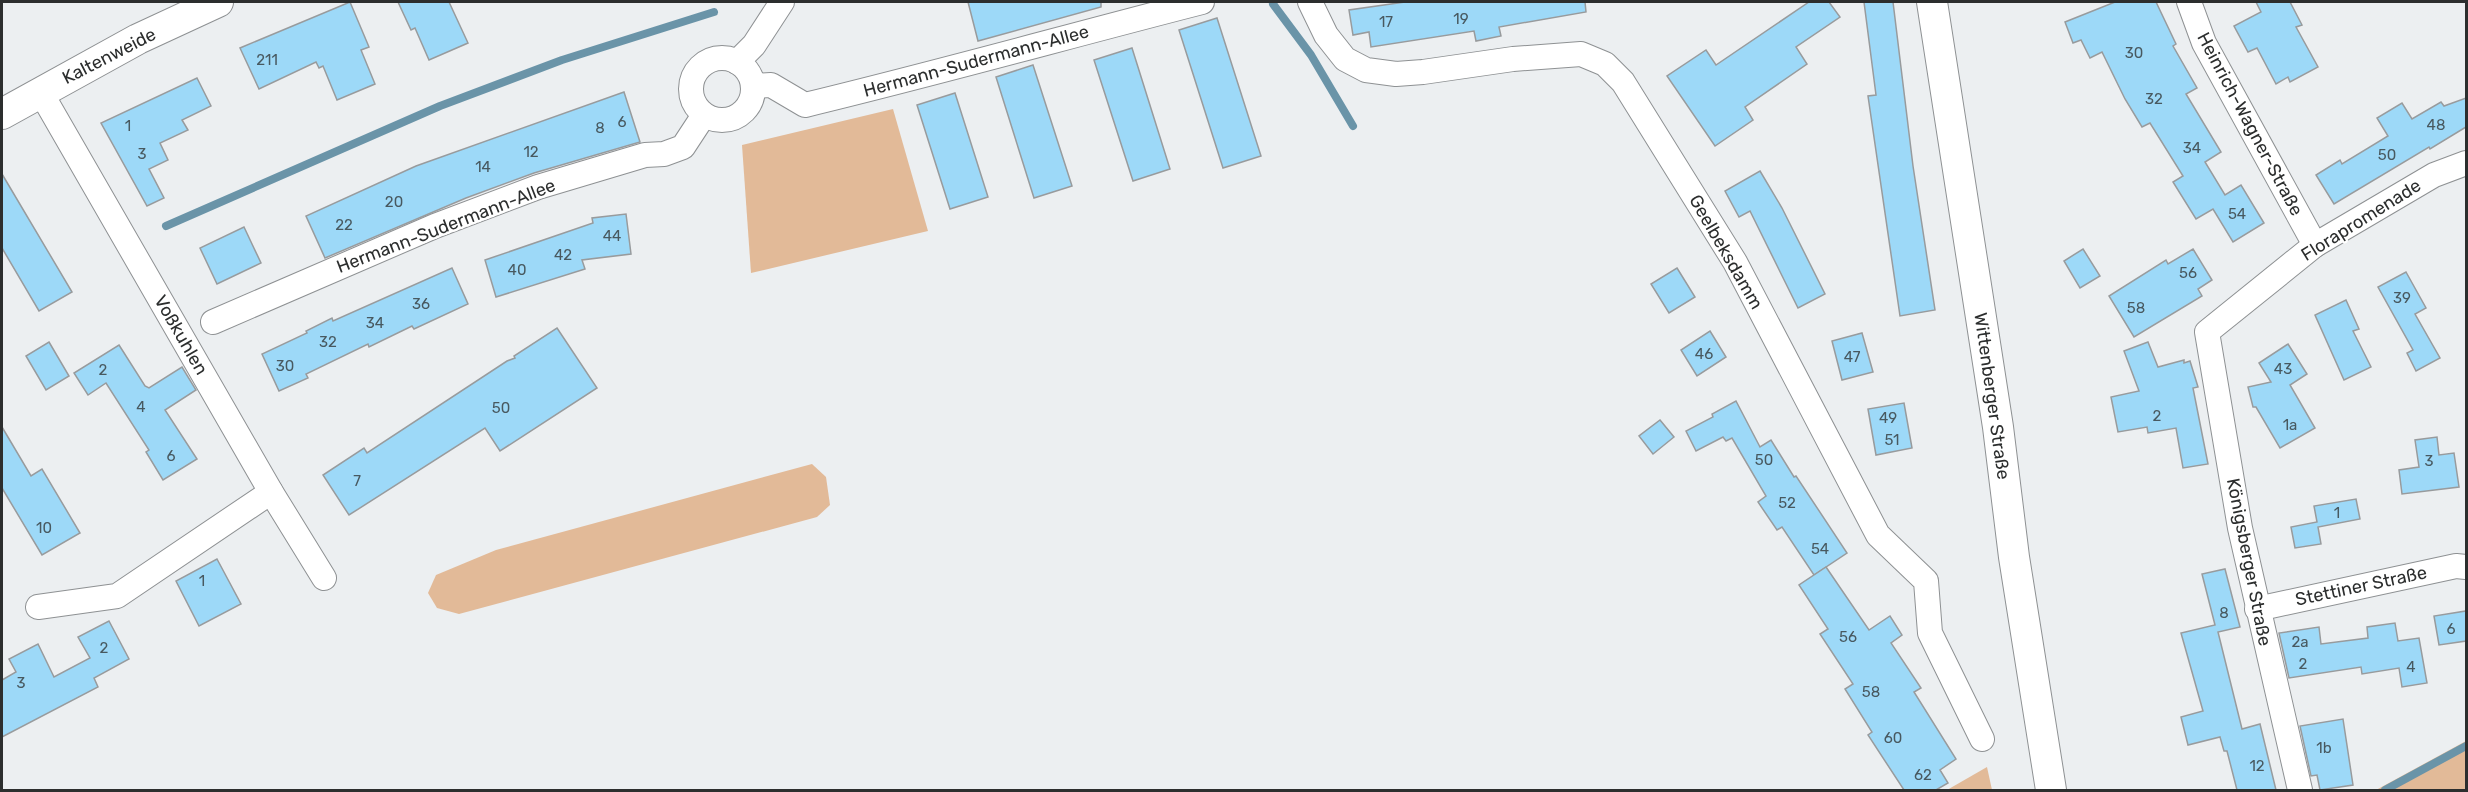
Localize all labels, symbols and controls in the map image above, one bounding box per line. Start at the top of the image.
house number: 19 [1453,10,1469,28]
house number: 17 [1379,13,1393,31]
street label: Hermann-Sudermann-Allee [861,20,1091,102]
street label: Kaltenweide [58,23,160,89]
street label: Heinrich-Wagner-Straße [2192,29,2308,219]
house number: 30 [2125,44,2143,62]
house number: 211 [256,51,278,69]
house number: 32 [2145,90,2163,108]
house number: 6 [617,113,627,131]
house number: 48 [2427,116,2445,134]
house number: 1 [125,117,131,135]
house number: 8 [595,119,605,137]
house number: 34 [2183,139,2201,157]
house number: 12 [523,143,539,161]
house number: 3 [137,145,147,163]
house number: 50 [2378,146,2396,164]
house number: 14 [475,158,491,176]
street label: Hermann-Sudermann-Allee [333,174,559,278]
street label: Florapromenade [2297,174,2425,266]
street label: Geelbeksdamm [1684,191,1768,313]
house number: 20 [385,193,403,211]
house number: 54 [2228,205,2246,223]
house number: 22 [335,216,353,234]
house number: 44 [603,227,621,245]
house number: 42 [554,246,572,264]
house number: 40 [508,261,526,279]
house number: 56 [2179,264,2197,282]
house number: 39 [2393,289,2411,307]
street label: Voßkuhlen [149,291,213,379]
house number: 36 [412,295,430,313]
house number: 58 [2127,299,2145,317]
street label: Wittenberger Straße [1969,311,2015,481]
house number: 34 [366,314,384,332]
house number: 32 [319,333,337,351]
house number: 46 [1695,345,1713,363]
house number: 47 [1844,348,1861,366]
house number: 30 [276,357,294,375]
house number: 43 [2274,360,2292,378]
house number: 2 [99,361,108,379]
house number: 4 [136,398,146,416]
house number: 50 [492,399,510,417]
house number: 2 [2153,407,2162,425]
house number: 49 [1879,409,1897,427]
house number: 1a [2283,416,2297,434]
house number: 51 [1884,431,1900,449]
house number: 6 [166,447,176,465]
house number: 50 [1755,451,1773,469]
house number: 3 [2424,452,2434,470]
house number: 7 [353,472,361,490]
street label: Königsberger Straße [2222,476,2276,648]
house number: 52 [1778,494,1796,512]
house number: 1 [2334,504,2340,522]
house number: 10 [36,519,52,537]
house number: 54 [1811,540,1829,558]
street label: Stettiner Straße [2293,561,2429,611]
house number: 1 [199,572,205,590]
house number: 8 [2219,604,2229,622]
house number: 6 [2446,620,2456,638]
house number: 56 [1839,628,1857,646]
house number: 2a [2291,633,2309,651]
house number: 2 [100,639,109,657]
house number: 2 [2299,655,2308,673]
house number: 4 [2406,658,2416,676]
house number: 3 [16,674,26,692]
house number: 58 [1862,683,1880,701]
house number: 60 [1884,729,1902,747]
house number: 1b [2316,739,2332,757]
house number: 12 [2249,757,2265,775]
house number: 62 [1914,766,1932,784]

